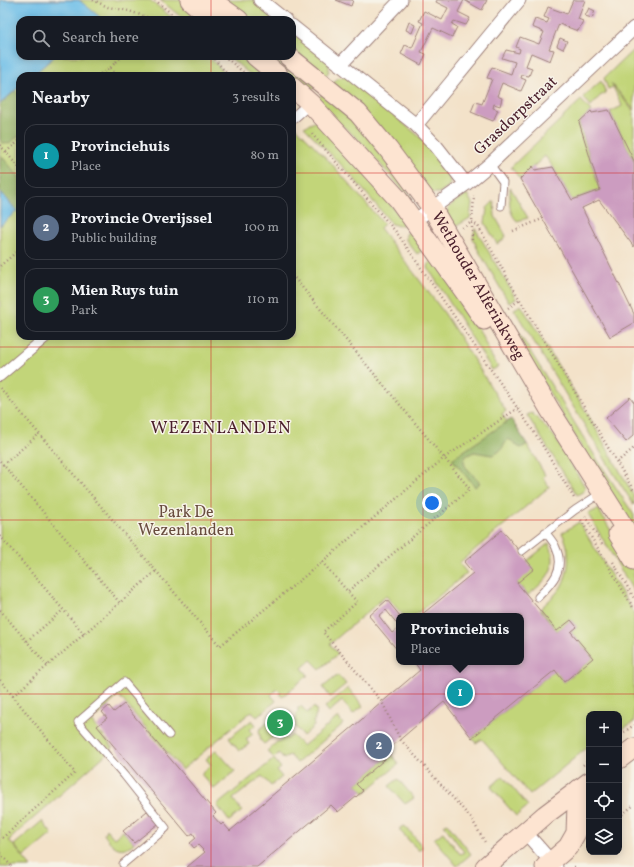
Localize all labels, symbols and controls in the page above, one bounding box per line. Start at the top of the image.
search box [16,16,296,60]
icon: search [30,27,52,49]
text: Search here [62,28,139,49]
street label: Grasdorpstraat [469,71,563,161]
text: Nearby [32,87,90,110]
text: 3 results [232,89,280,107]
text: Provinciehuis [71,137,170,158]
text: 1 [43,147,49,165]
text: 80 m [250,147,279,165]
text: Place [71,158,101,176]
street label: Wethouder Alferinkweg [426,208,530,364]
text: Provincie Overijssel [71,209,212,230]
text: 2 [43,219,49,237]
text: 100 m [244,219,279,237]
text: Public building [71,230,157,248]
text: Mien Ruys tuin [71,281,179,302]
text: 3 [43,291,49,309]
text: 110 m [247,291,279,309]
text: Park [71,302,98,320]
district label: WEZENLANDEN [150,417,292,440]
your location [422,493,442,513]
park label: Park De Wezenlanden [138,502,234,542]
popup [396,613,524,665]
text: Provinciehuis [411,620,510,641]
text: Place [411,641,440,659]
pin: 1 [447,678,473,708]
pin: 3 [267,708,293,738]
map controls [586,711,622,855]
button: + [586,711,622,747]
pin: 2 [366,731,392,761]
button: − [586,747,622,783]
button: locate [586,783,622,819]
button: layers [586,819,622,855]

